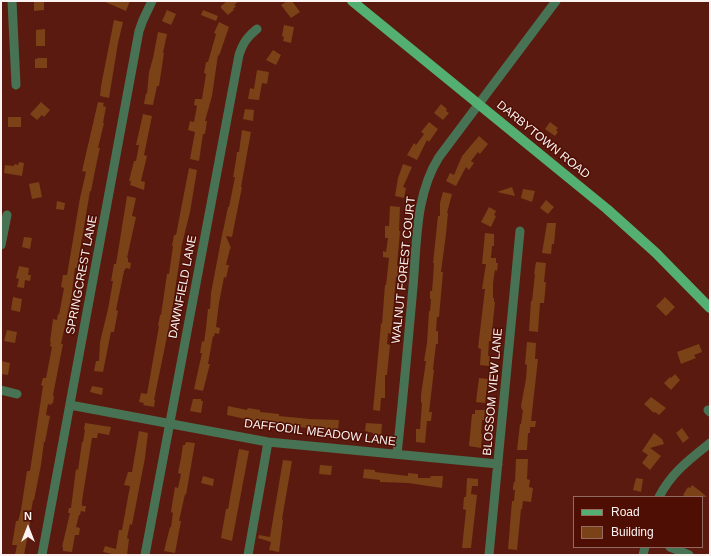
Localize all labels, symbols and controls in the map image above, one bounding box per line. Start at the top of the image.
street label: DARBYTOWN ROAD [493,98,593,182]
street label: WALNUT FOREST COURT [389,196,419,344]
street label: SPRINGCREST LANE [63,214,101,336]
street label: DAWNFIELD LANE [166,234,200,340]
street label: BLOSSOM VIEW LANE [480,328,506,456]
street label: DAFFODIL MEADOW LANE [243,417,397,449]
legend [573,496,703,548]
text: Road [611,505,640,519]
north arrow [8,508,48,548]
text: N [24,510,32,522]
text: Building [611,525,654,539]

